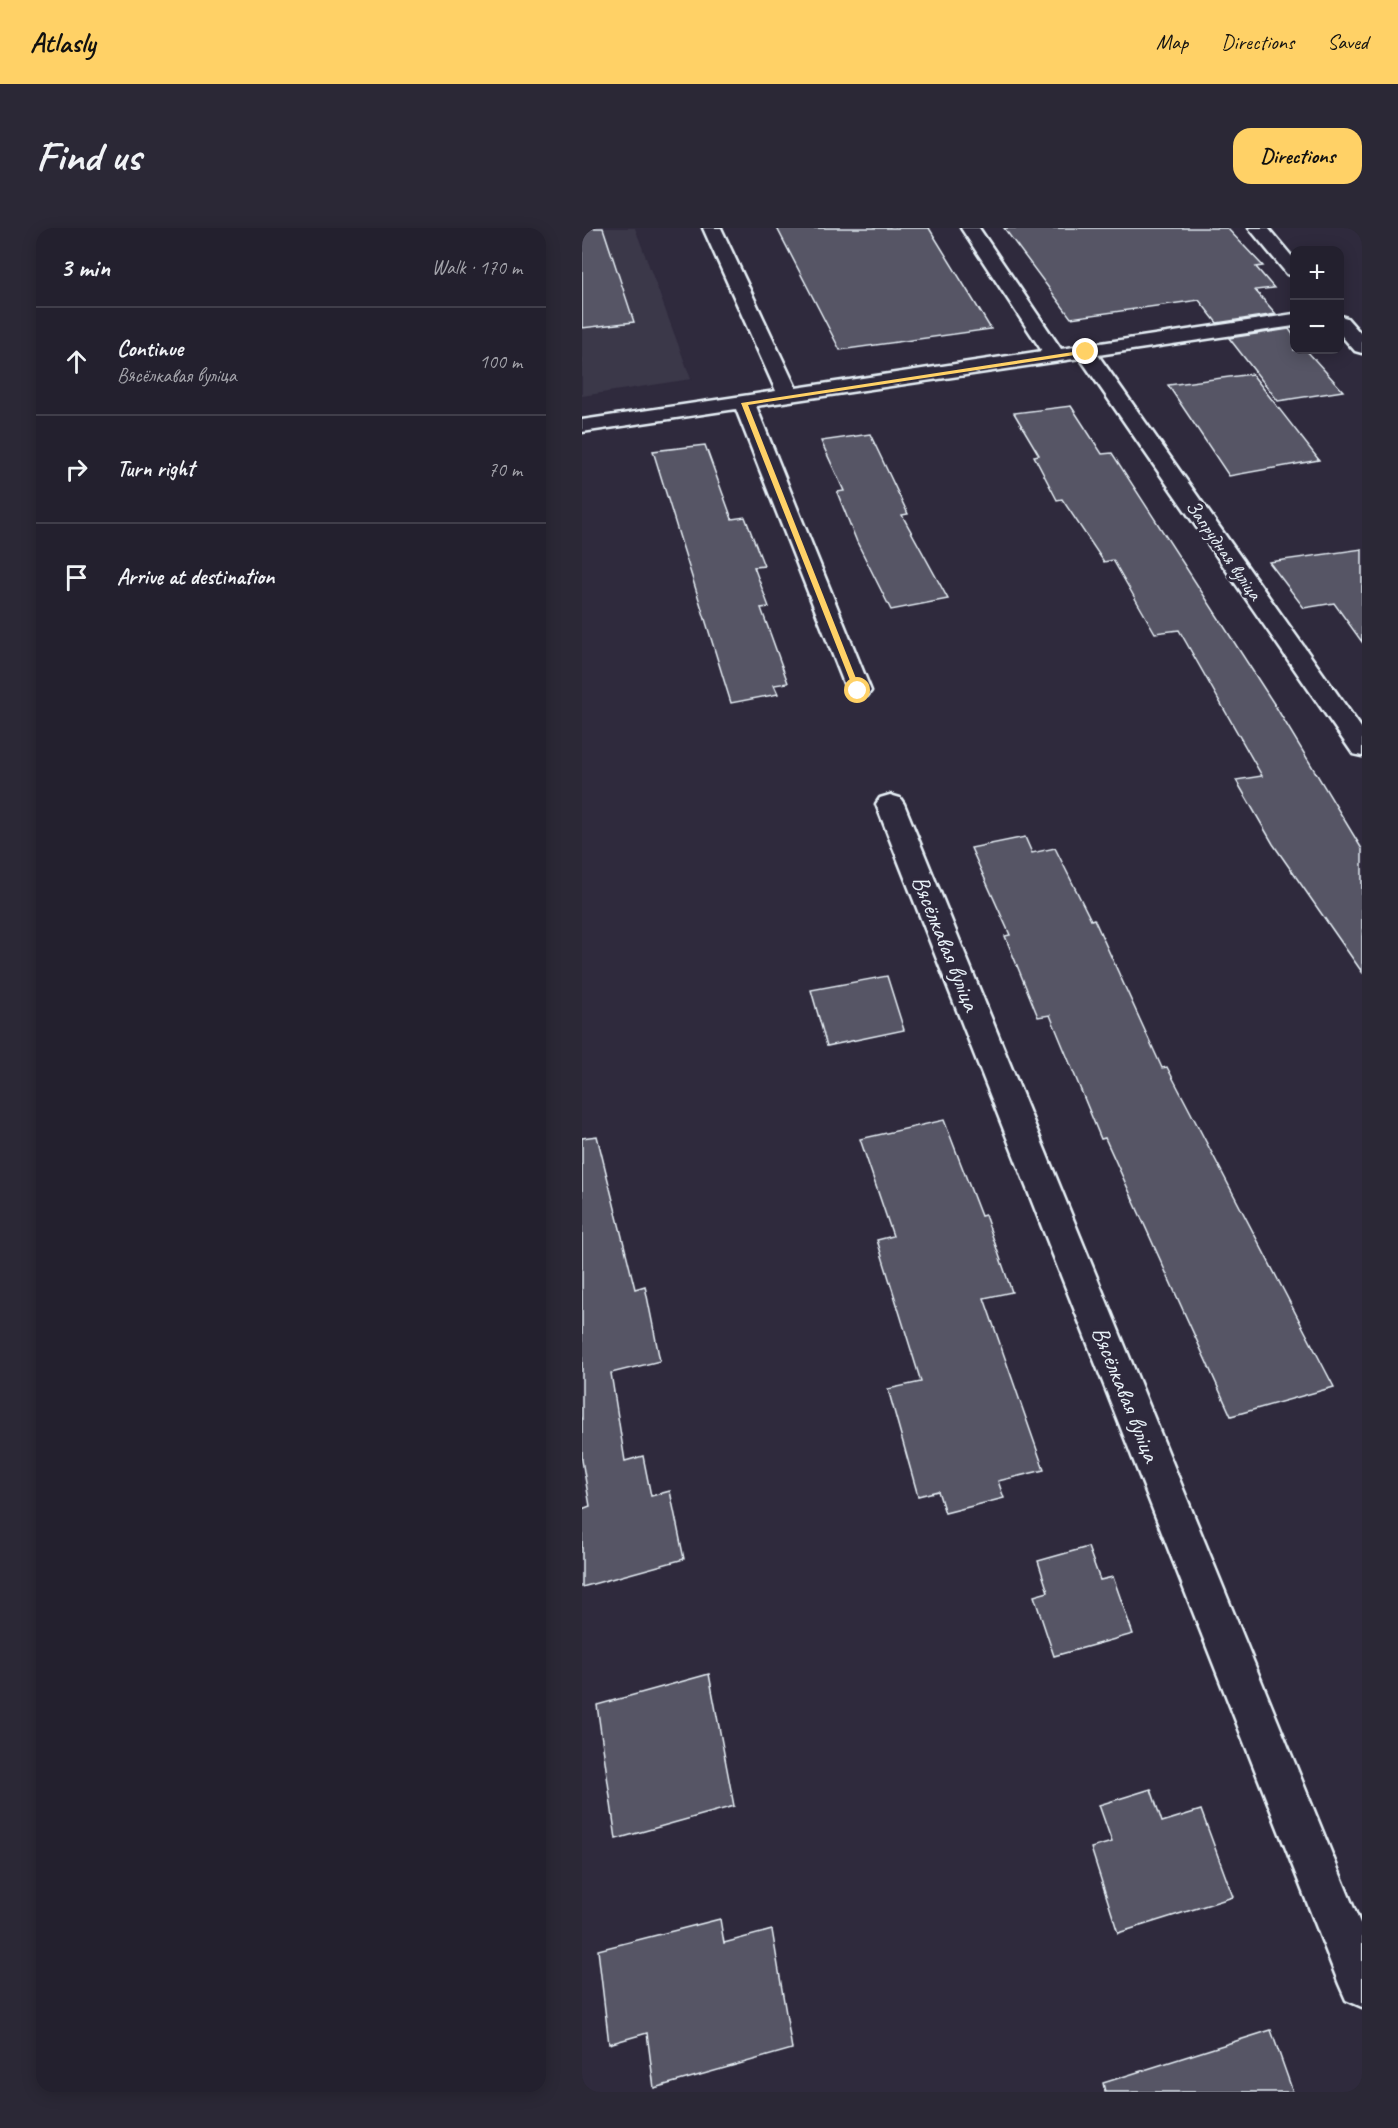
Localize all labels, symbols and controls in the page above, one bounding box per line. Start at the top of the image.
text: Atlasly [30,25,95,60]
text: Map [1156,29,1188,55]
text: Directions [1221,29,1294,55]
text: Saved [1327,29,1368,55]
button: Directions [1233,128,1362,184]
text: Find us [36,130,141,183]
map controls [1290,246,1344,354]
button: + [1290,246,1344,300]
text: 3 min [60,251,110,284]
text: Walk · 170 m [432,255,522,280]
button: − [1290,300,1344,354]
text: Continue [117,335,183,363]
route end [1072,338,1098,364]
icon: ahead [60,345,93,378]
text: 100 m [479,349,522,374]
text: Вясёлкавая вуліца [117,363,236,388]
icon: right [60,453,93,486]
text: Turn right [117,455,194,483]
text: 70 m [488,457,522,482]
street label: Запрудная вуліца [1180,495,1268,606]
icon: arrive [60,561,93,594]
text: Arrive at destination [117,563,274,591]
route start [844,677,870,703]
street label: Вясёлкавая вуліца [905,871,987,1016]
street label: Вясёлкавая вуліца [1085,1322,1167,1467]

